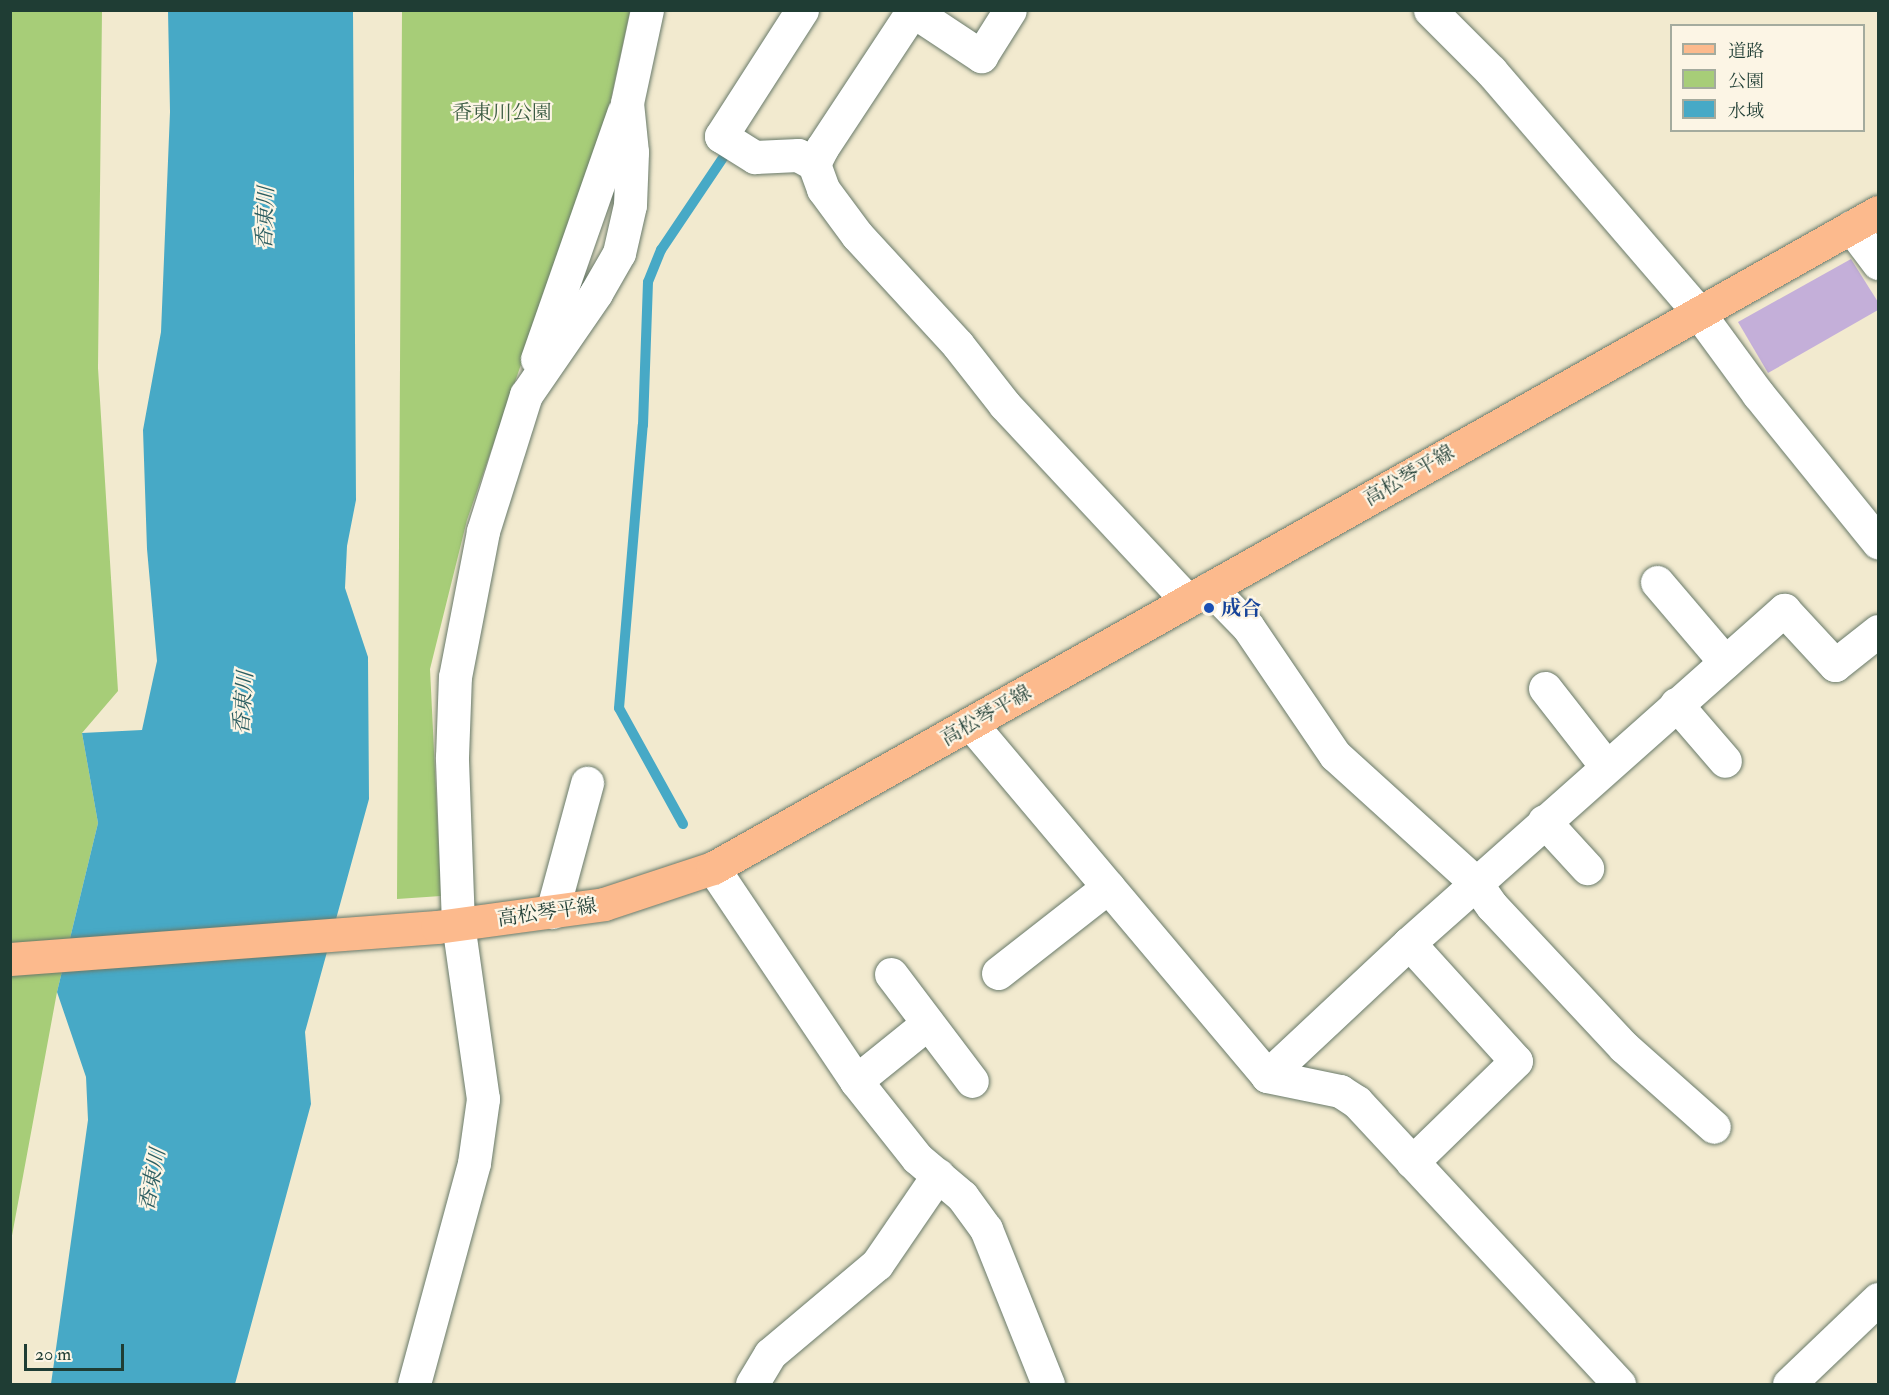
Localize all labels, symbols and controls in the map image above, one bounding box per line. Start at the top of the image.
legend [1670,24,1865,132]
text: 道路 [1728,40,1764,63]
text: 公園 [1728,70,1764,93]
park label: 香東川公園 [452,100,552,124]
text: 水域 [1728,100,1764,123]
water label: 香東川 [252,186,280,250]
street label: 高松琴平線 [1360,440,1458,510]
place label: 成合 [1221,596,1261,620]
marker: 成合 [1202,601,1216,615]
water label: 香東川 [229,671,259,735]
street label: 高松琴平線 [937,680,1035,750]
street label: 高松琴平線 [496,893,598,931]
water label: 香東川 [135,1147,171,1213]
scale bar [27,1332,128,1370]
text: 20 m [35,1343,71,1366]

